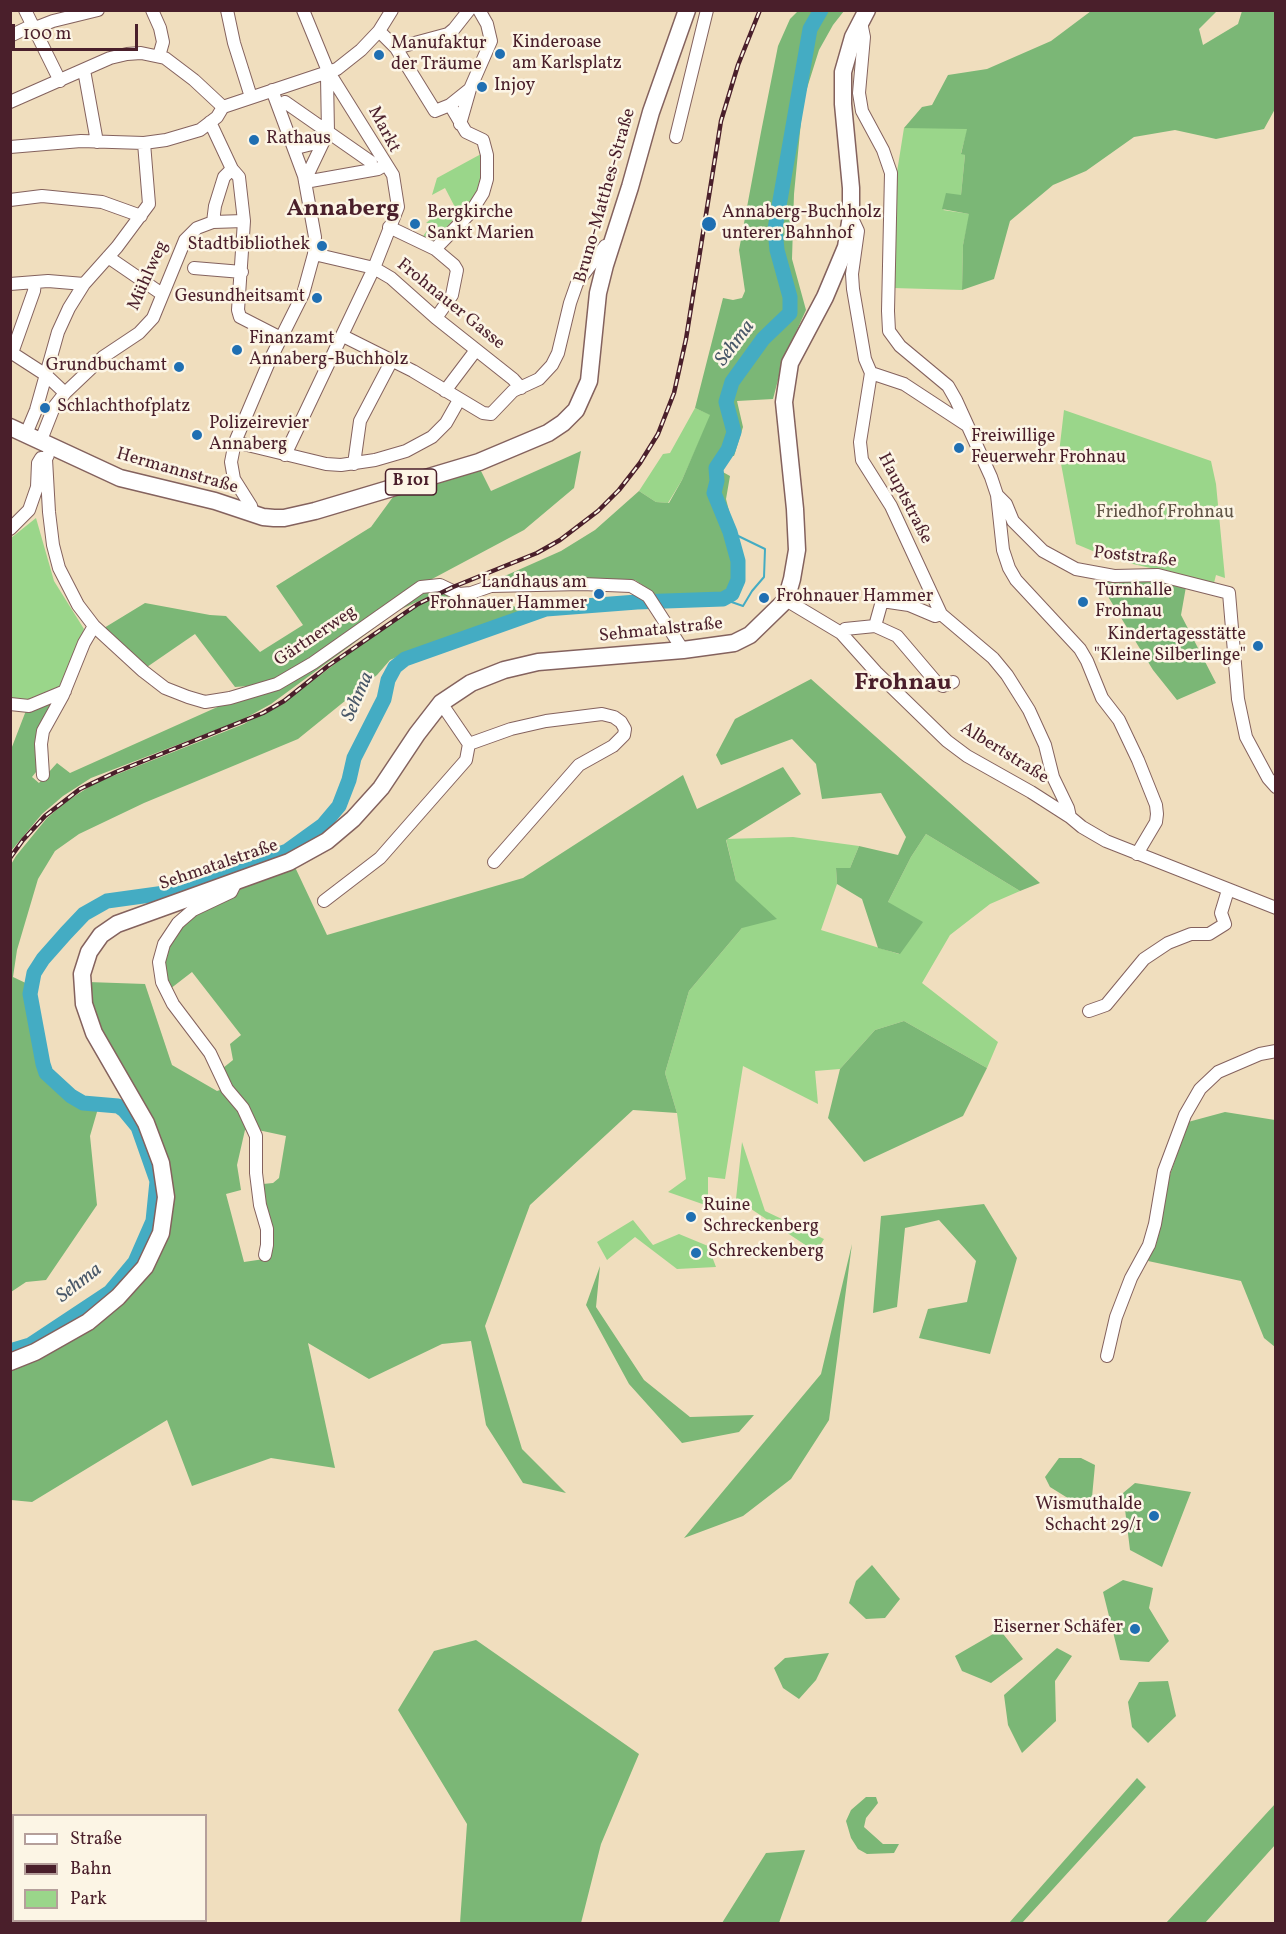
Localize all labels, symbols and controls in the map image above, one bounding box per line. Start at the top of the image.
scale bar [15,12,141,50]
text: 100 m [23,22,72,47]
place label: Kinderoase am Karlsplatz [512,33,622,76]
place label: Manufaktur der Träume [391,34,487,76]
marker: Kinderoase am Karlsplatz [493,47,507,61]
marker: Manufaktur der Träume [372,48,386,62]
place label: Injoy [494,76,535,98]
marker: Injoy [475,80,489,94]
street label: Markt [362,103,404,157]
street label: Bruno-Matthes-Straße [571,106,641,286]
place label: Rathaus [266,129,331,151]
marker: Rathaus [247,133,261,147]
district label: Annaberg [287,197,399,225]
place label: Bergkirche Sankt Marien [427,203,534,246]
place label: Annaberg-Buchholz unterer Bahnhof [722,203,881,246]
marker: Annaberg-Buchholz unterer Bahnhof [700,215,718,233]
marker: Bergkirche Sankt Marien [408,217,422,231]
place label: Stadtbibliothek [188,235,310,257]
street label: Mühlweg [124,238,174,314]
marker: Stadtbibliothek [315,239,329,253]
street label: Frohnauer Gasse [392,255,508,355]
place label: Gesundheitsamt [175,287,305,309]
marker: Gesundheitsamt [310,291,324,305]
water label: Sehma [711,316,761,372]
place label: Finanzamt Annaberg-Buchholz [249,329,408,372]
marker: Finanzamt Annaberg-Buchholz [230,343,244,357]
place label: Grundbuchamt [46,356,167,378]
marker: Grundbuchamt [172,360,186,374]
place label: Schlachthofplatz [57,397,190,419]
marker: Schlachthofplatz [38,401,52,415]
place label: Polizeirevier Annaberg [209,414,309,456]
place label: Freiwillige Feuerwehr Frohnau [971,427,1126,470]
marker: Polizeirevier Annaberg [190,428,204,442]
marker: Freiwillige Feuerwehr Frohnau [952,441,966,455]
street label: Hermannstraße [114,444,240,500]
street label: Hauptstraße [872,450,936,548]
road number: B 101 [386,469,436,495]
park label: Friedhof Frohnau [1096,503,1234,525]
street label: Poststraße [1092,543,1178,573]
place label: Landhaus am Frohnauer Hammer [430,573,587,616]
place label: Turnhalle Frohnau [1095,581,1172,624]
marker: Landhaus am Frohnauer Hammer [592,587,606,601]
place label: Frohnauer Hammer [776,587,933,609]
marker: Frohnauer Hammer [757,591,771,605]
marker: Turnhalle Frohnau [1076,595,1090,609]
street label: Gärtnerweg [271,602,361,672]
street label: Sehmatalstraße [598,614,724,648]
place label: Kindertagesstätte "Kleine Silberlinge" [1094,625,1246,668]
marker: Kindertagesstätte "Kleine Silberlinge" [1251,639,1265,653]
water label: Sehma [338,669,380,725]
district label: Frohnau [854,671,952,699]
street label: Albertstraße [956,718,1052,790]
street label: Sehmatalstraße [157,836,281,896]
place label: Ruine Schreckenberg [703,1196,819,1238]
marker: Ruine Schreckenberg [684,1210,698,1224]
place label: Schreckenberg [708,1242,824,1264]
marker: Schreckenberg [689,1246,703,1260]
water label: Sehma [52,1259,108,1309]
place label: Wismuthalde Schacht 29/1 [1035,1495,1142,1538]
marker: Wismuthalde Schacht 29/1 [1147,1509,1161,1523]
place label: Eiserner Schäfer [993,1618,1123,1640]
marker: Eiserner Schäfer [1128,1622,1142,1636]
legend [12,1814,207,1922]
text: Straße [70,1827,122,1852]
text: Bahn [70,1857,112,1882]
text: Park [70,1887,107,1912]

